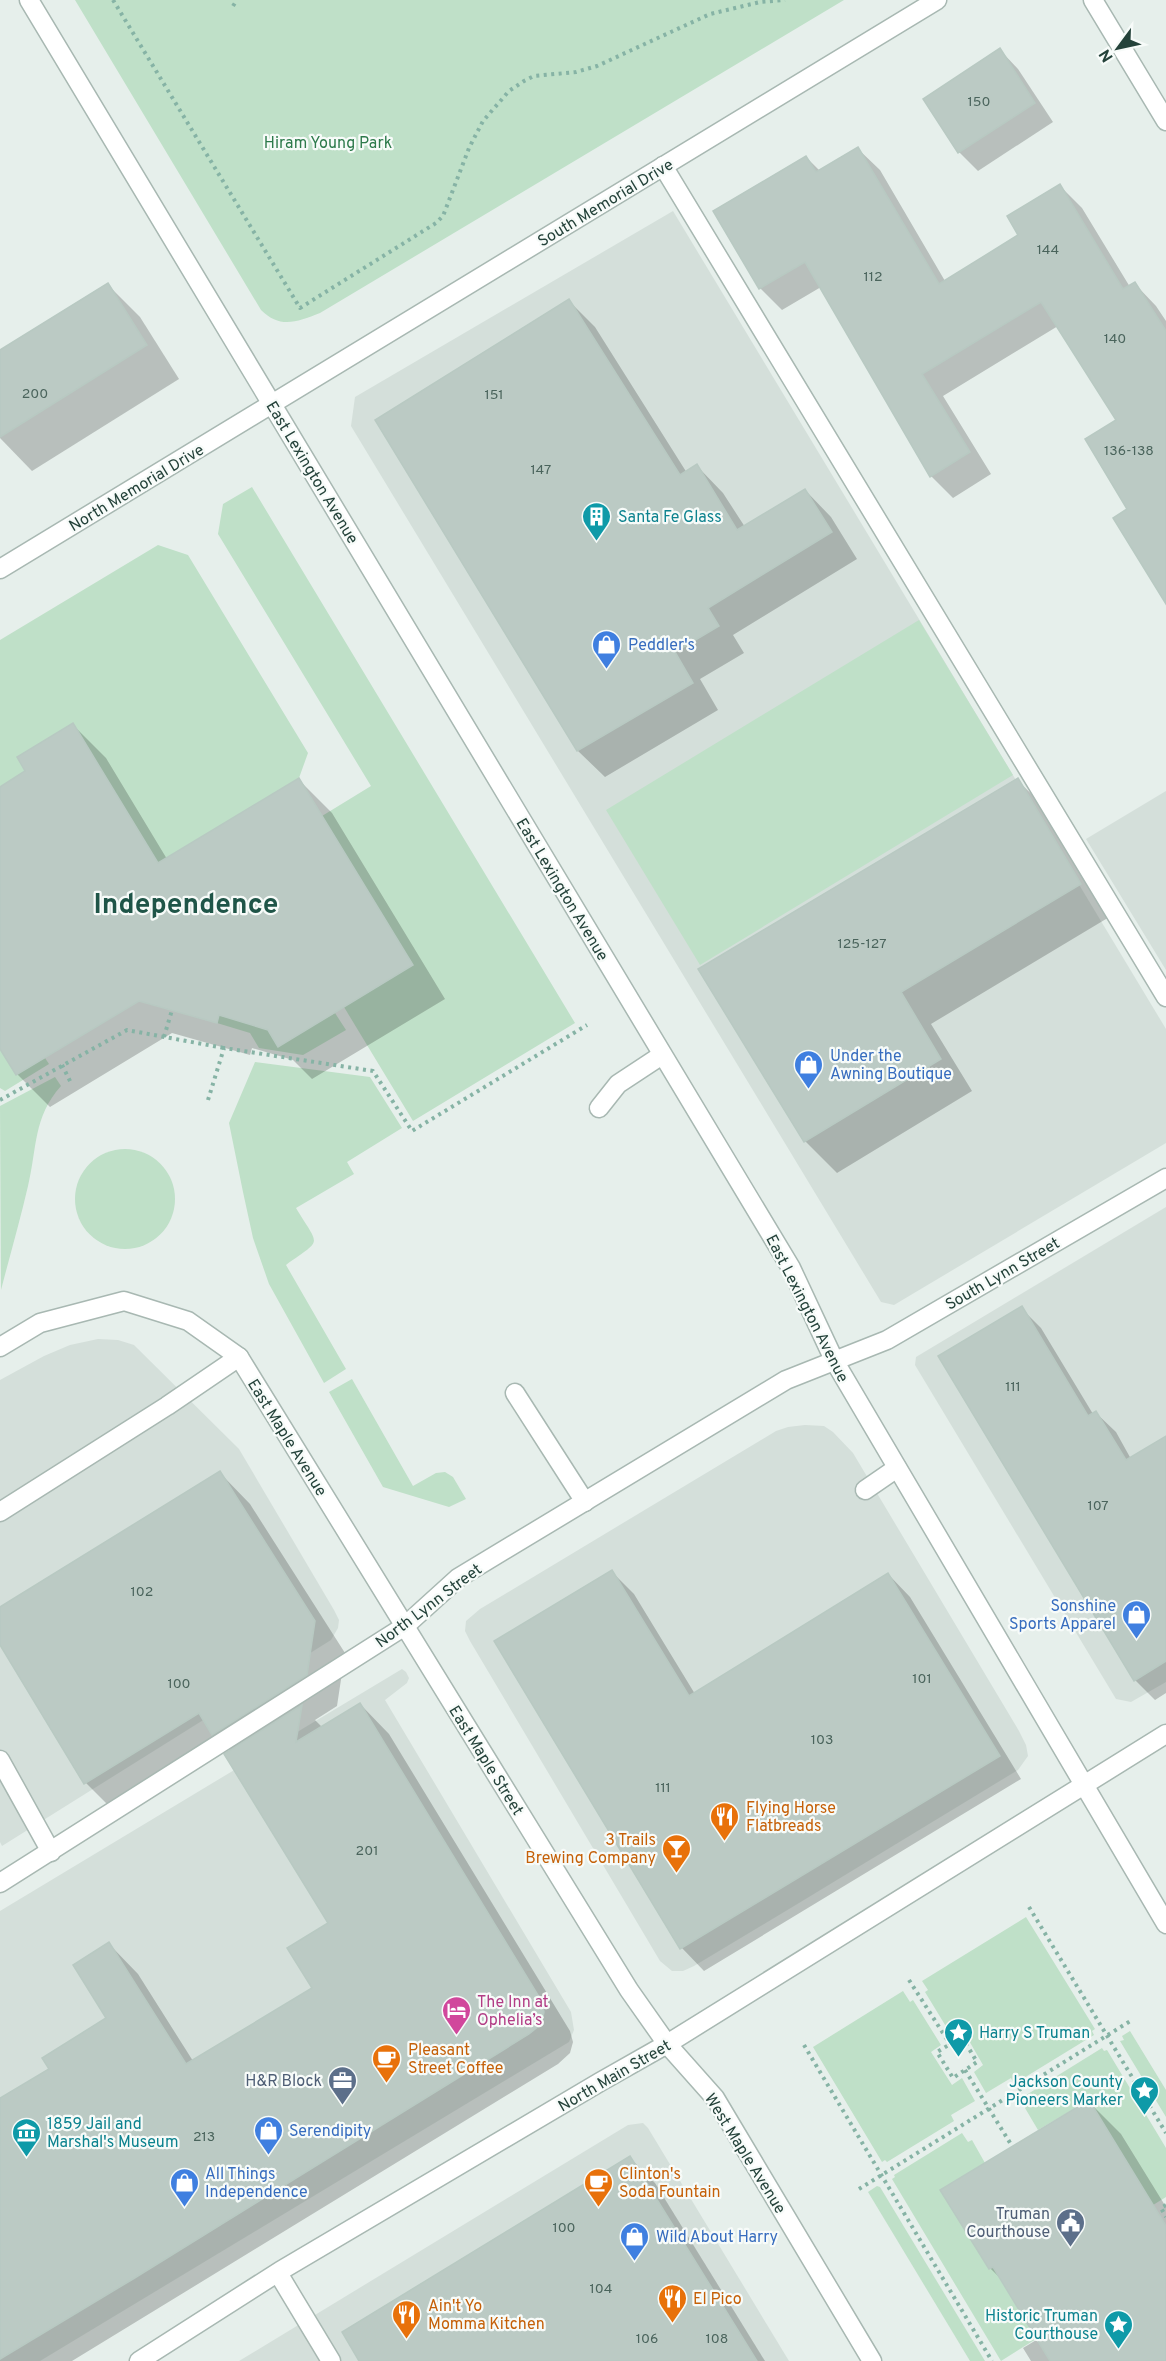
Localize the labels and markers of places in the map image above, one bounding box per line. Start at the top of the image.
building icon: Santa Fe Glass [581,500,613,542]
place label: Santa Fe Glass [618,508,722,528]
shop icon: Peddler's [591,628,623,670]
place label: Peddler's [628,636,695,656]
place label: Under the Awning Boutique [830,1047,952,1085]
shop icon: Under the Awning Boutique [793,1048,825,1090]
place label: Sonshine Sports Apparel [1009,1597,1116,1635]
shop icon: Sonshine Sports Apparel [1121,1598,1153,1640]
place label: Flying Horse Flatbreads [746,1799,836,1837]
restaurant icon: Flying Horse Flatbreads [709,1800,741,1842]
place label: 3 Trails Brewing Company [525,1831,656,1869]
bar icon: 3 Trails Brewing Company [661,1832,693,1874]
place label: The Inn at Ophelia’s [477,1993,549,2031]
hotel icon: The Inn at Ophelia’s [440,1994,472,2036]
place icon: Harry S Truman [942,2016,974,2058]
place label: Harry S Truman [979,2024,1090,2044]
place label: Pleasant Street Coffee [408,2041,503,2079]
cafe icon: Pleasant Street Coffee [371,2042,403,2084]
office icon: H&R Block [327,2064,359,2106]
place label: H&R Block [245,2072,322,2092]
place label: Jackson County Pioneers Marker [1006,2073,1123,2111]
place icon: Jackson County Pioneers Marker [1128,2074,1160,2116]
shop icon: Serendipity [252,2114,284,2156]
place label: 1859 Jail and Marshal's Museum [47,2115,178,2153]
museum icon: 1859 Jail and Marshal's Museum [10,2116,42,2158]
place label: Serendipity [289,2122,371,2142]
place label: All Things Independence [205,2165,308,2203]
place label: Clinton's Soda Fountain [619,2165,721,2203]
shop icon: All Things Independence [168,2166,200,2208]
cafe icon: Clinton's Soda Fountain [582,2166,614,2208]
place label: Truman Courthouse [966,2205,1050,2243]
public building icon: Truman Courthouse [1055,2206,1087,2248]
shop icon: Wild About Harry [619,2220,651,2262]
place label: Wild About Harry [656,2228,778,2248]
restaurant icon: El Pico [656,2282,688,2324]
place label: El Pico [693,2290,742,2310]
place label: Ain't Yo Momma Kitchen [428,2297,545,2335]
restaurant icon: Ain't Yo Momma Kitchen [391,2298,423,2340]
place label: Historic Truman Courthouse [985,2307,1098,2345]
place icon: Historic Truman Courthouse [1103,2308,1135,2350]

